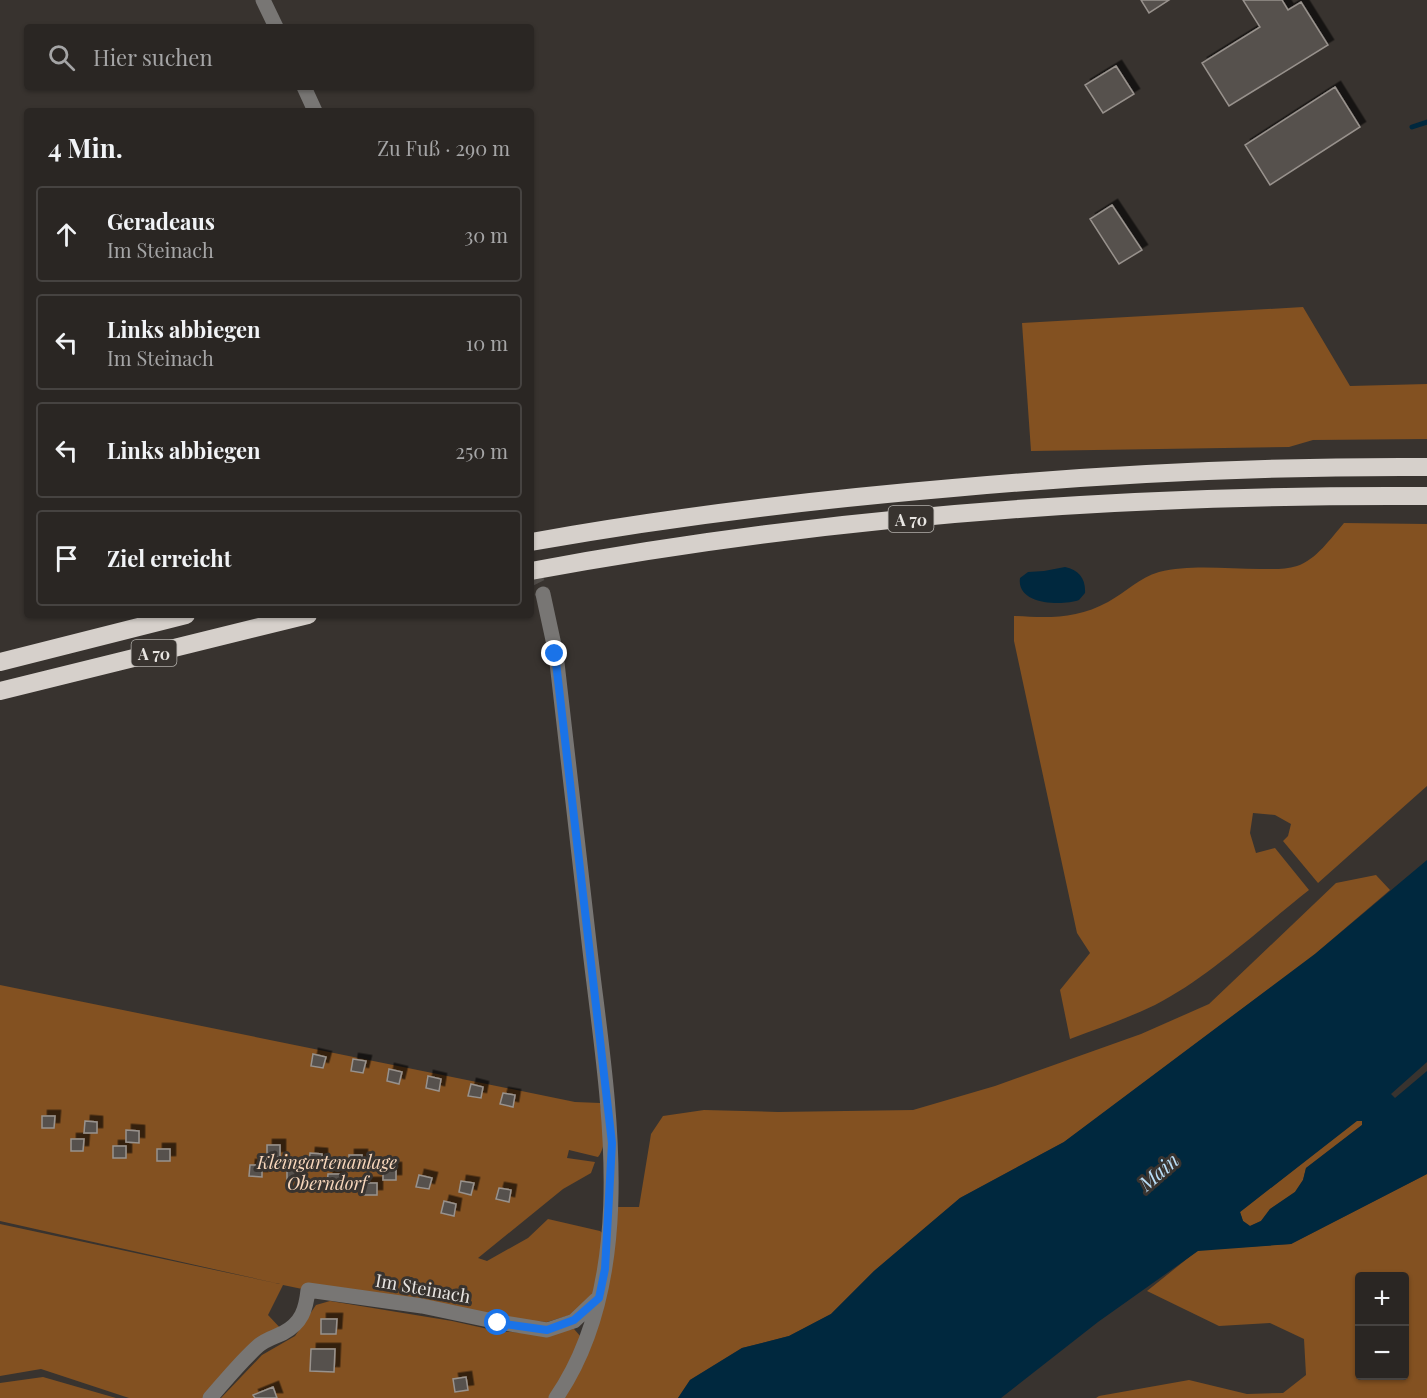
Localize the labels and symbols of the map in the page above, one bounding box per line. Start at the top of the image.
road number: A 70 [888,506,934,532]
road number: A 70 [132,640,176,666]
route end [541,640,567,666]
water label: Main [1131,1146,1184,1197]
park label: Kleingartenanlage Oberndorf [256,1150,397,1195]
street label: Im Steinach [374,1268,473,1308]
route start [484,1309,510,1335]

